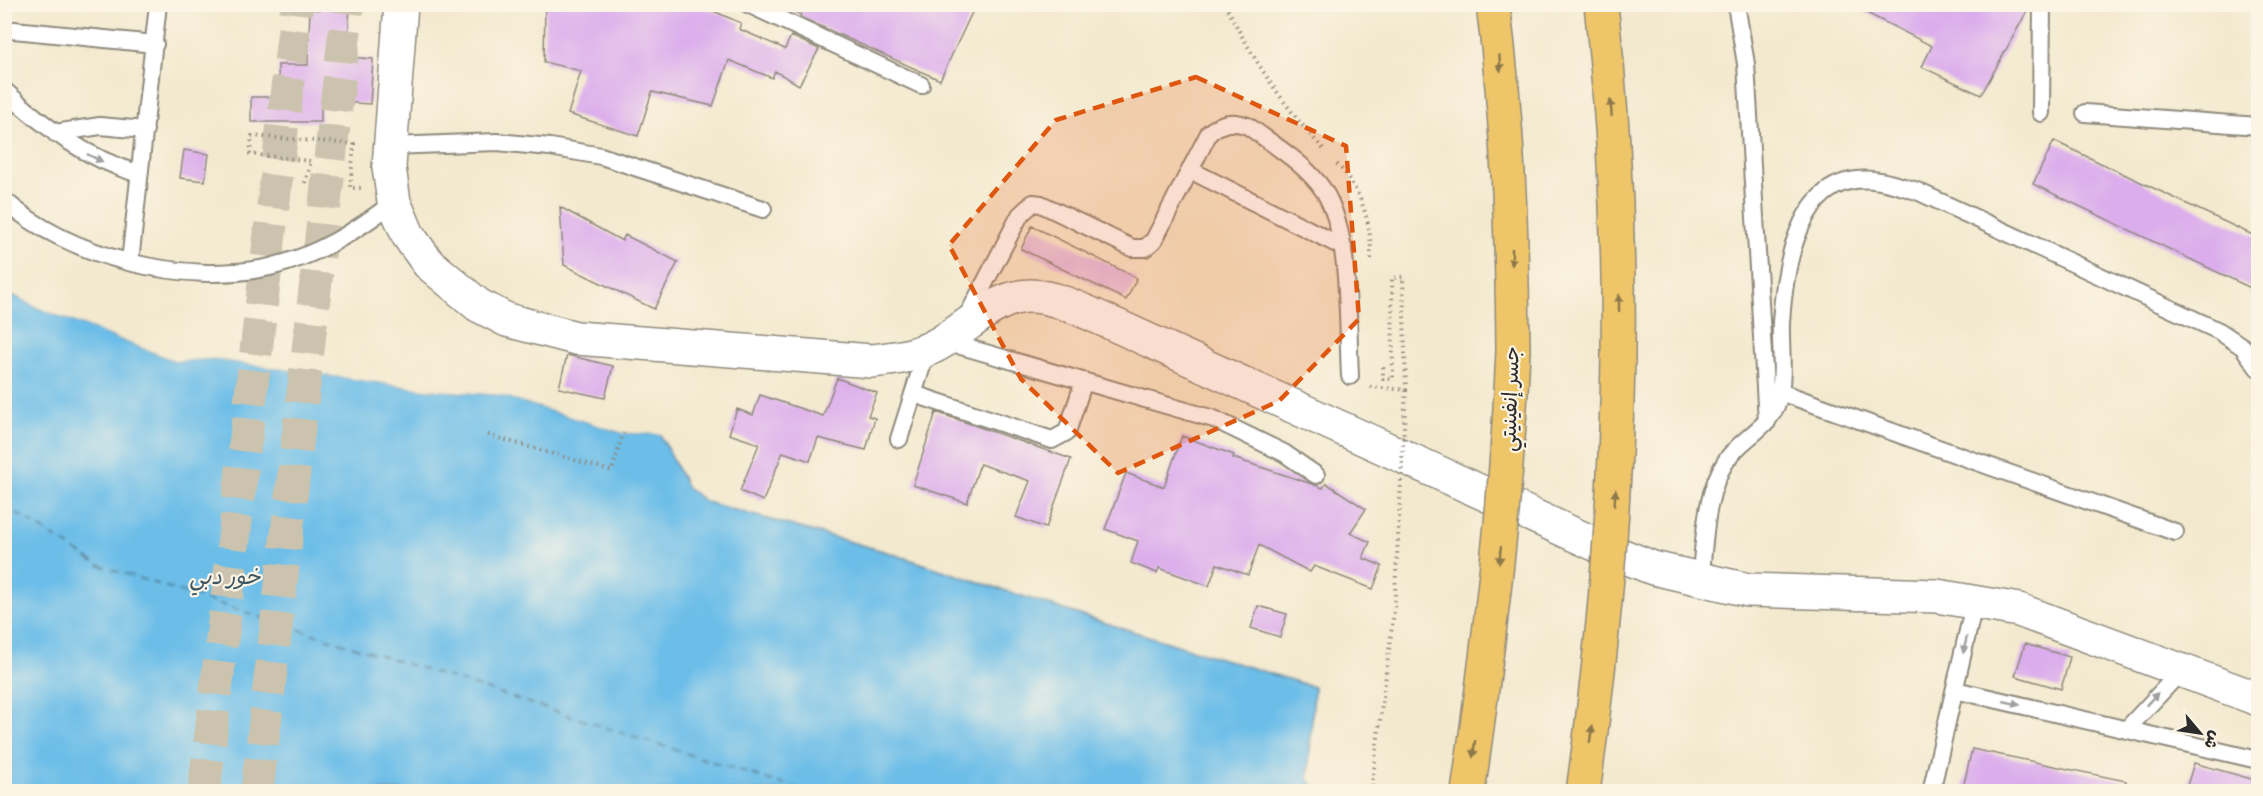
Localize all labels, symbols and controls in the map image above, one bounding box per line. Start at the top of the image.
one-way arrow [1495,53,1505,72]
one-way arrow [1606,99,1616,118]
one-way arrow [87,153,104,162]
one-way arrow [1507,248,1517,267]
one-way arrow [1614,293,1624,312]
street label: جسر إنفينيتي [1495,346,1531,453]
one-way arrow [1610,488,1619,507]
one-way arrow [1495,546,1505,565]
water label: خور دبي [189,563,261,596]
one-way arrow [1960,636,1969,655]
one-way arrow [2145,692,2158,707]
one-way arrow [2003,699,2021,709]
north arrow [2170,703,2230,763]
one-way arrow [1586,724,1595,743]
text: ش [2199,727,2225,752]
one-way arrow [1470,739,1479,758]

